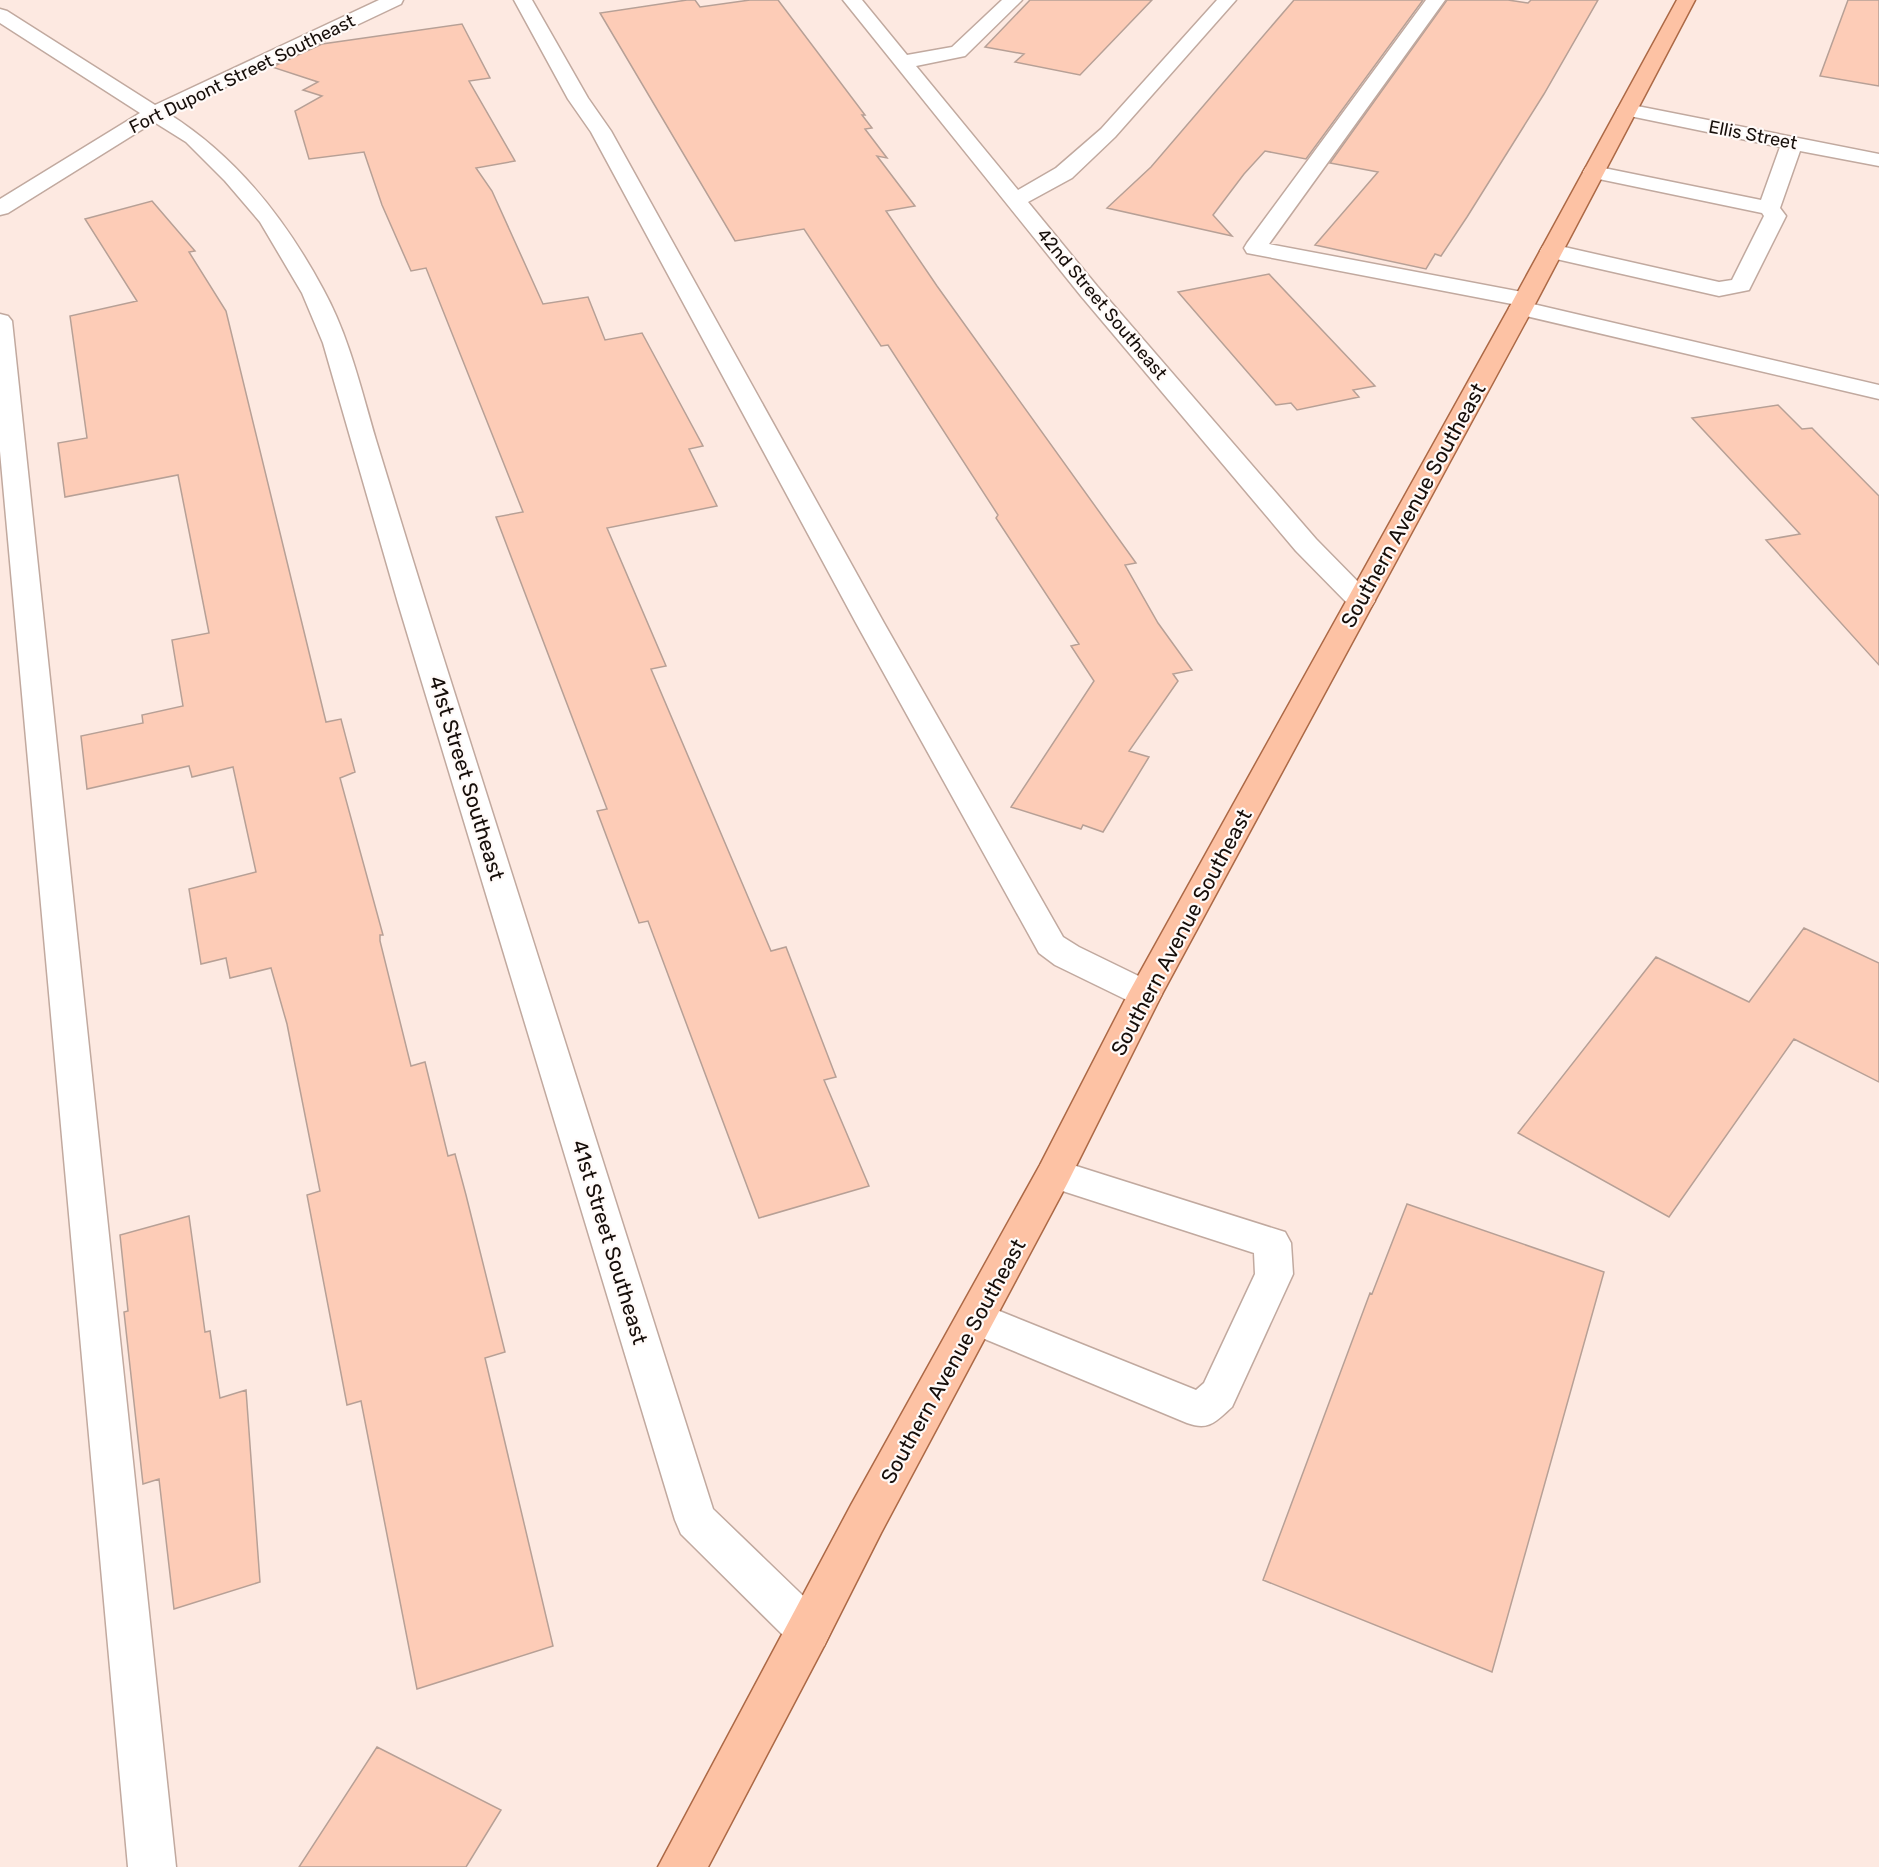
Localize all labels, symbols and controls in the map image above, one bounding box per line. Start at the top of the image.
street label: Fort Dupont Street Southeast [126,10,358,138]
street label: Ellis Street [1707,116,1799,154]
street label: 42nd Street Southeast [1032,224,1172,384]
street label: Southern Avenue Southeast [1335,378,1491,632]
street label: 41st Street Southeast [424,673,510,883]
street label: Southern Avenue Southeast [1105,804,1257,1060]
street label: 41st Street Southeast [567,1137,653,1347]
street label: Southern Avenue Southeast [875,1234,1031,1488]

